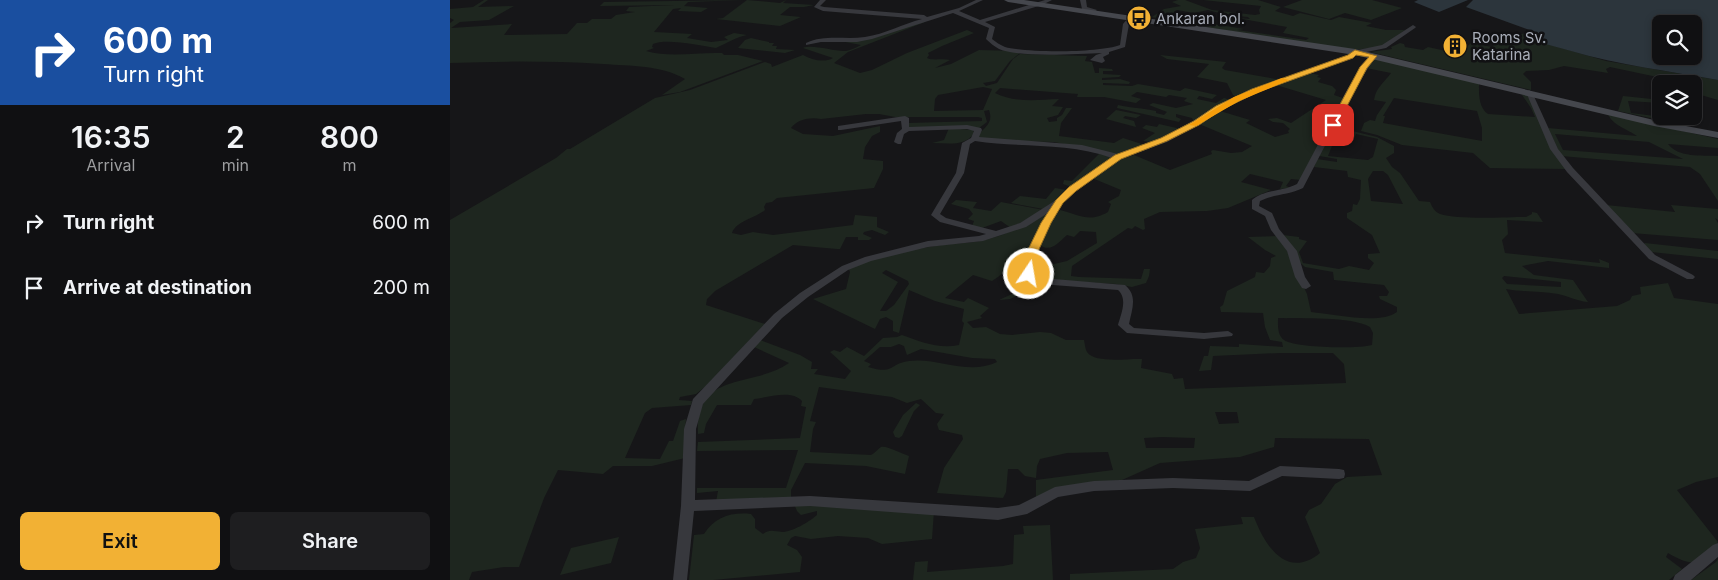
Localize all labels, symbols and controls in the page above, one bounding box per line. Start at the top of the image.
bus stop icon: Ankaran bol. [1126,5,1152,31]
place label: Ankaran bol. [1156,9,1245,28]
map controls [1652,15,1702,125]
button: search [1652,15,1702,65]
text: 600 m [103,19,213,61]
icon: right [20,20,85,85]
place label: Rooms Sv. Katarina [1472,28,1546,64]
building icon: Rooms Sv. Katarina [1442,33,1468,59]
text: Turn right [103,61,204,87]
button: layers [1652,75,1702,125]
pin [1312,104,1354,146]
icon: arrive [1319,111,1347,139]
text: 16:35 [71,119,151,155]
text: 2 [226,119,245,155]
text: 800 [320,119,379,155]
text: Arrival [86,155,135,175]
text: min [222,155,249,175]
text: m [342,155,356,175]
icon: right [20,209,48,237]
text: Turn right [63,211,154,234]
text: 600 m [372,211,430,234]
position arrow [1002,247,1054,299]
icon: arrive [20,274,48,302]
text: Arrive at destination [63,276,252,299]
text: 200 m [372,276,430,299]
button: Exit [20,512,220,570]
button: Share [230,512,430,570]

